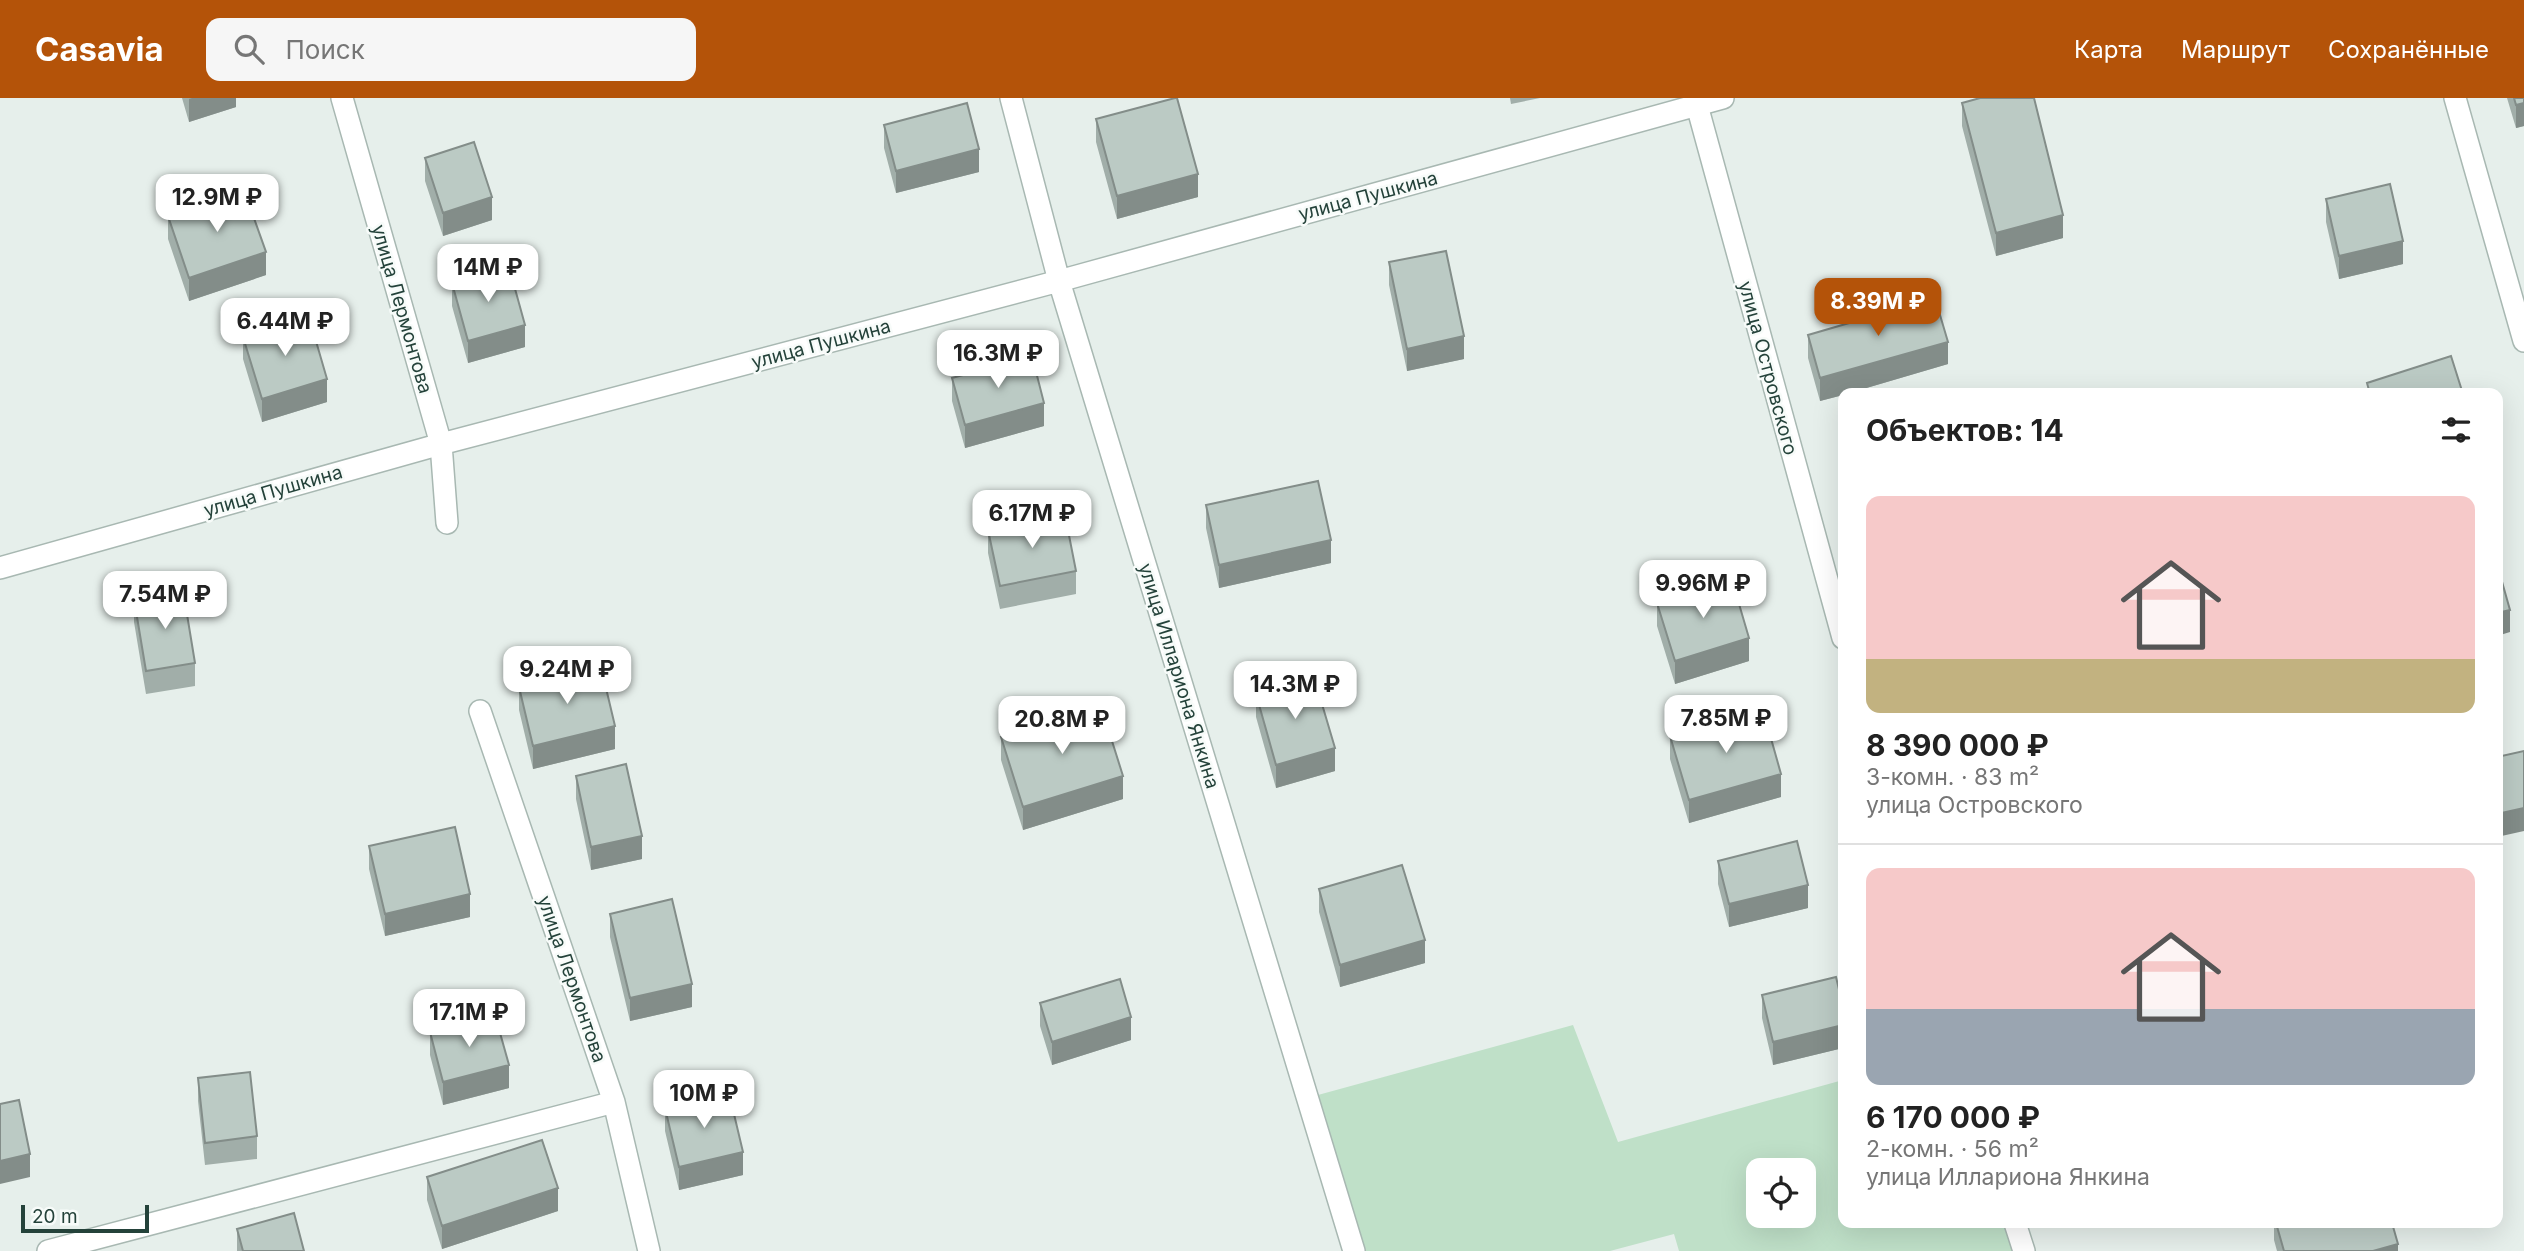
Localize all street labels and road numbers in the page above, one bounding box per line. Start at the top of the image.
street label: улица Пушкина [1296,166,1440,226]
street label: улица Лермонтова [367,222,437,396]
street label: улица Островского [1734,279,1802,457]
street label: улица Пушкина [749,314,893,374]
street label: улица Пушкина [201,460,345,522]
street label: улица Иллариона Янкина [1134,560,1224,792]
street label: улица Лермонтова [533,893,611,1065]

